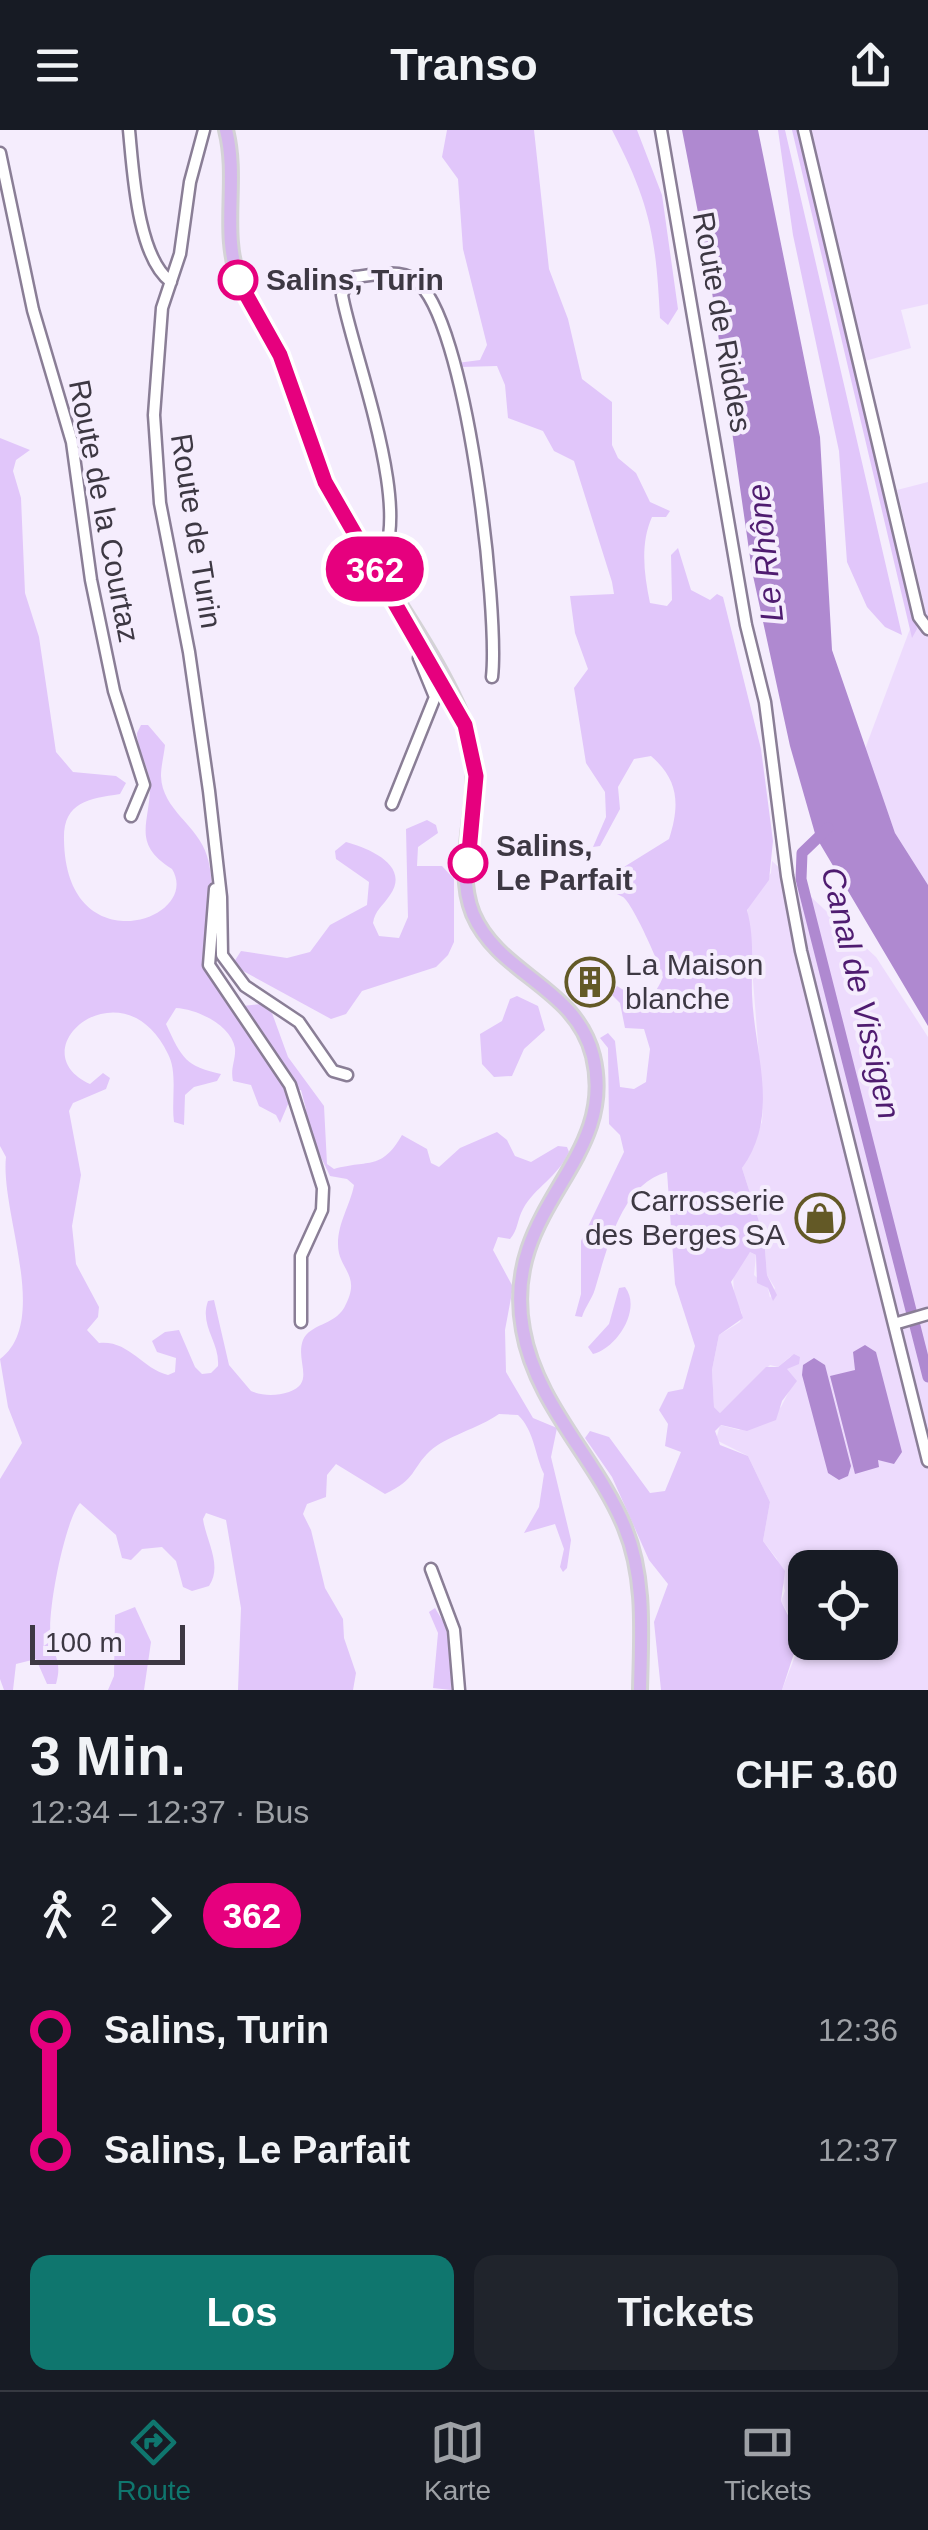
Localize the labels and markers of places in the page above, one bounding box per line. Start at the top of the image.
marker: Salins, Turin [219,261,257,299]
place label: Salins, Turin [266,263,444,296]
place label: Salins, Le Parfait [496,829,633,896]
marker: Salins, Le Parfait [449,844,487,882]
place label: La Maison blanche [625,948,763,1015]
building icon: La Maison blanche [564,956,616,1008]
place label: Carrosserie des Berges SA [585,1184,785,1251]
shop icon: Carrosserie des Berges SA [794,1192,846,1244]

